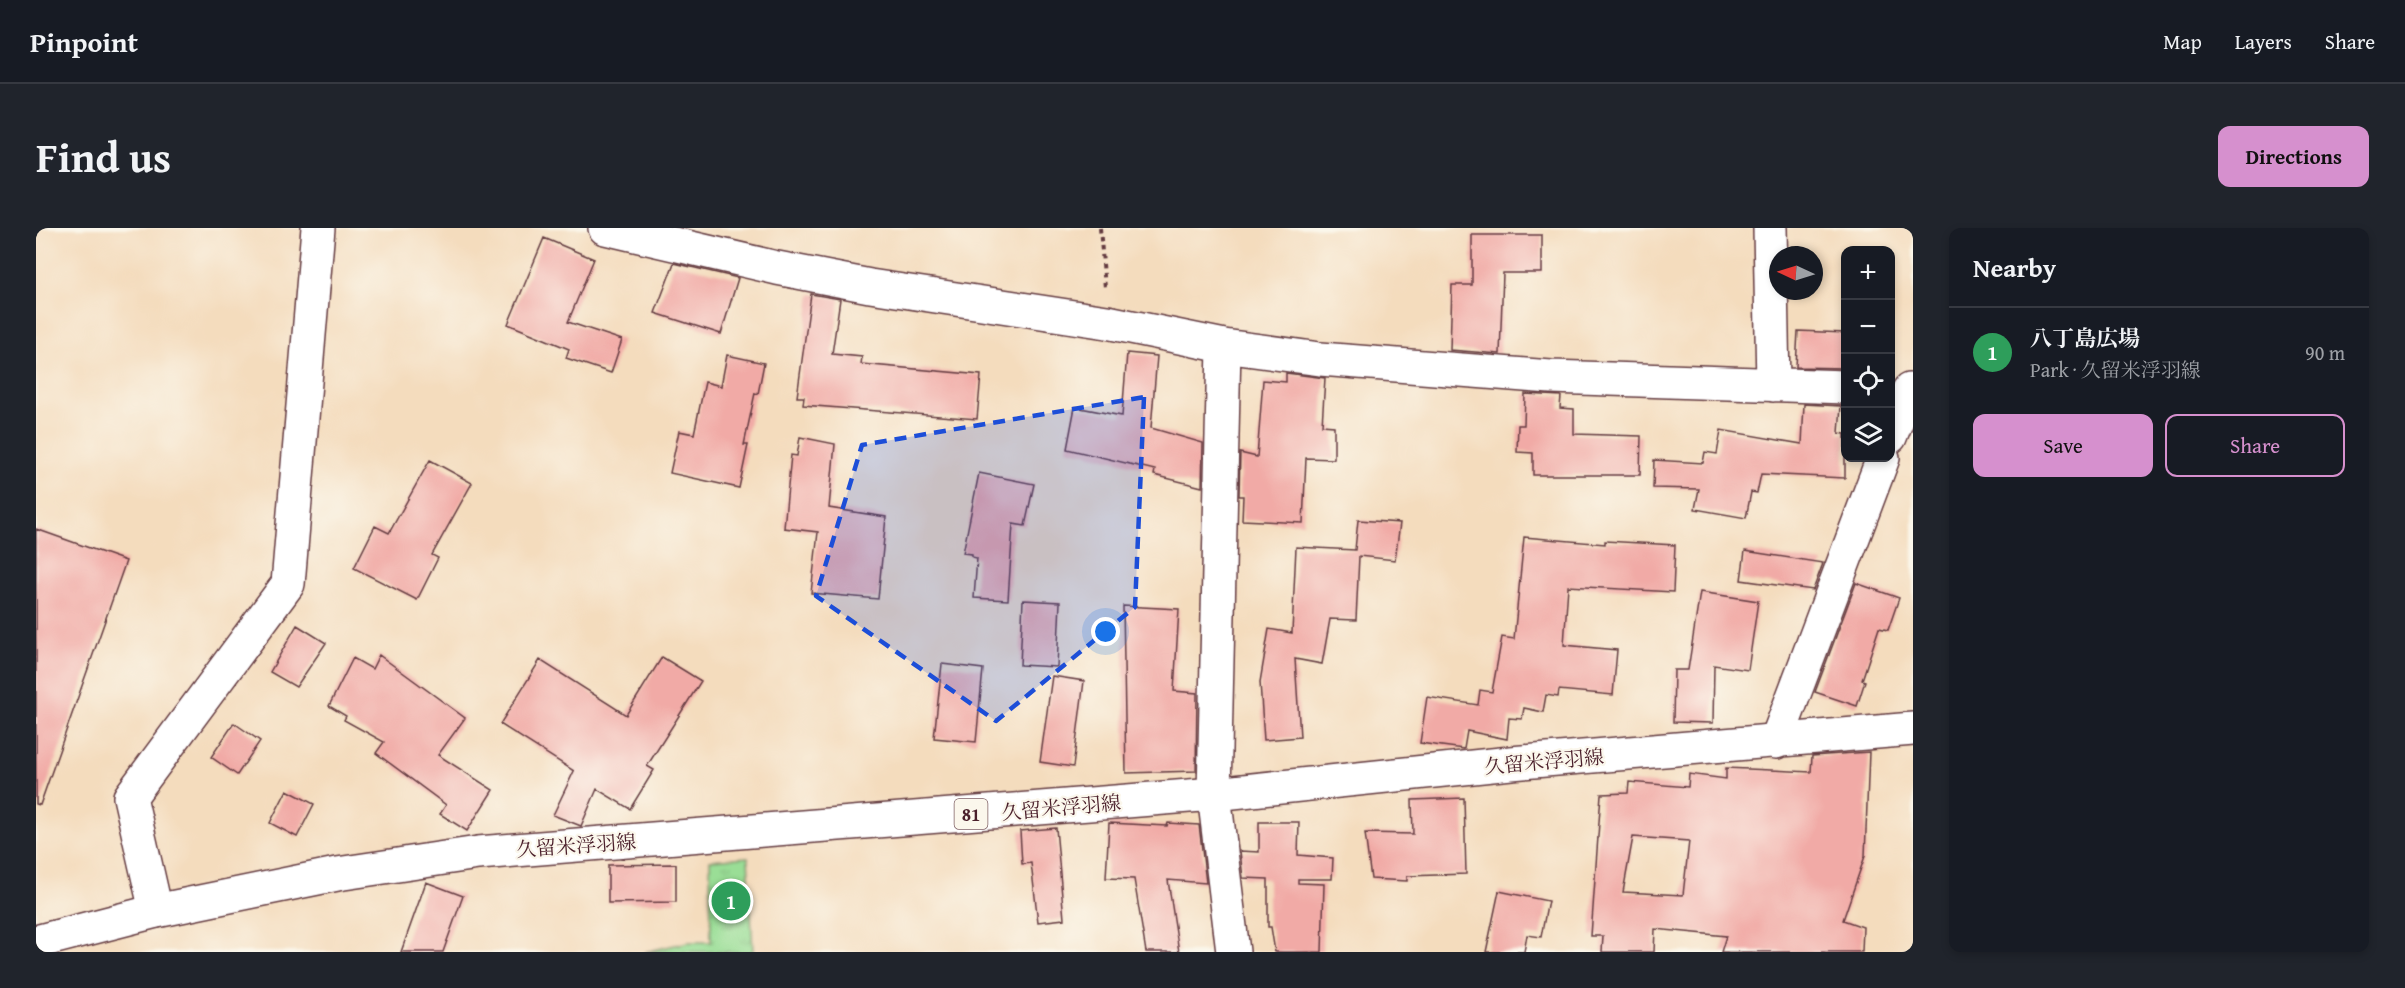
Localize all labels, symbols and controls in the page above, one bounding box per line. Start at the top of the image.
text: Pinpoint [30,21,138,62]
text: Map [2163,26,2202,57]
text: Layers [2235,26,2292,57]
text: Share [2325,26,2375,57]
text: Find us [36,126,171,187]
button: Directions [2218,126,2369,187]
north arrow [1769,246,1823,300]
map controls [1841,246,1895,462]
button: + [1841,246,1895,300]
text: Nearby [1973,248,2056,287]
button: − [1841,300,1895,354]
text: 八丁島広場 [2030,322,2140,354]
text: 1 [1987,338,1998,367]
text: 90 m [2305,338,2345,367]
button: locate [1841,354,1895,408]
text: Park · 久留米浮羽線 [2030,355,2201,384]
button: layers [1841,408,1895,462]
button: Save [1973,414,2153,477]
button: Share [2165,414,2345,477]
your location [1091,617,1120,646]
street label: 久留米浮羽線 [1483,741,1605,781]
street label: 久留米浮羽線 [1000,787,1122,827]
road number: 81 [954,799,988,829]
street label: 久留米浮羽線 [515,826,637,864]
pin: 1 [712,878,750,924]

